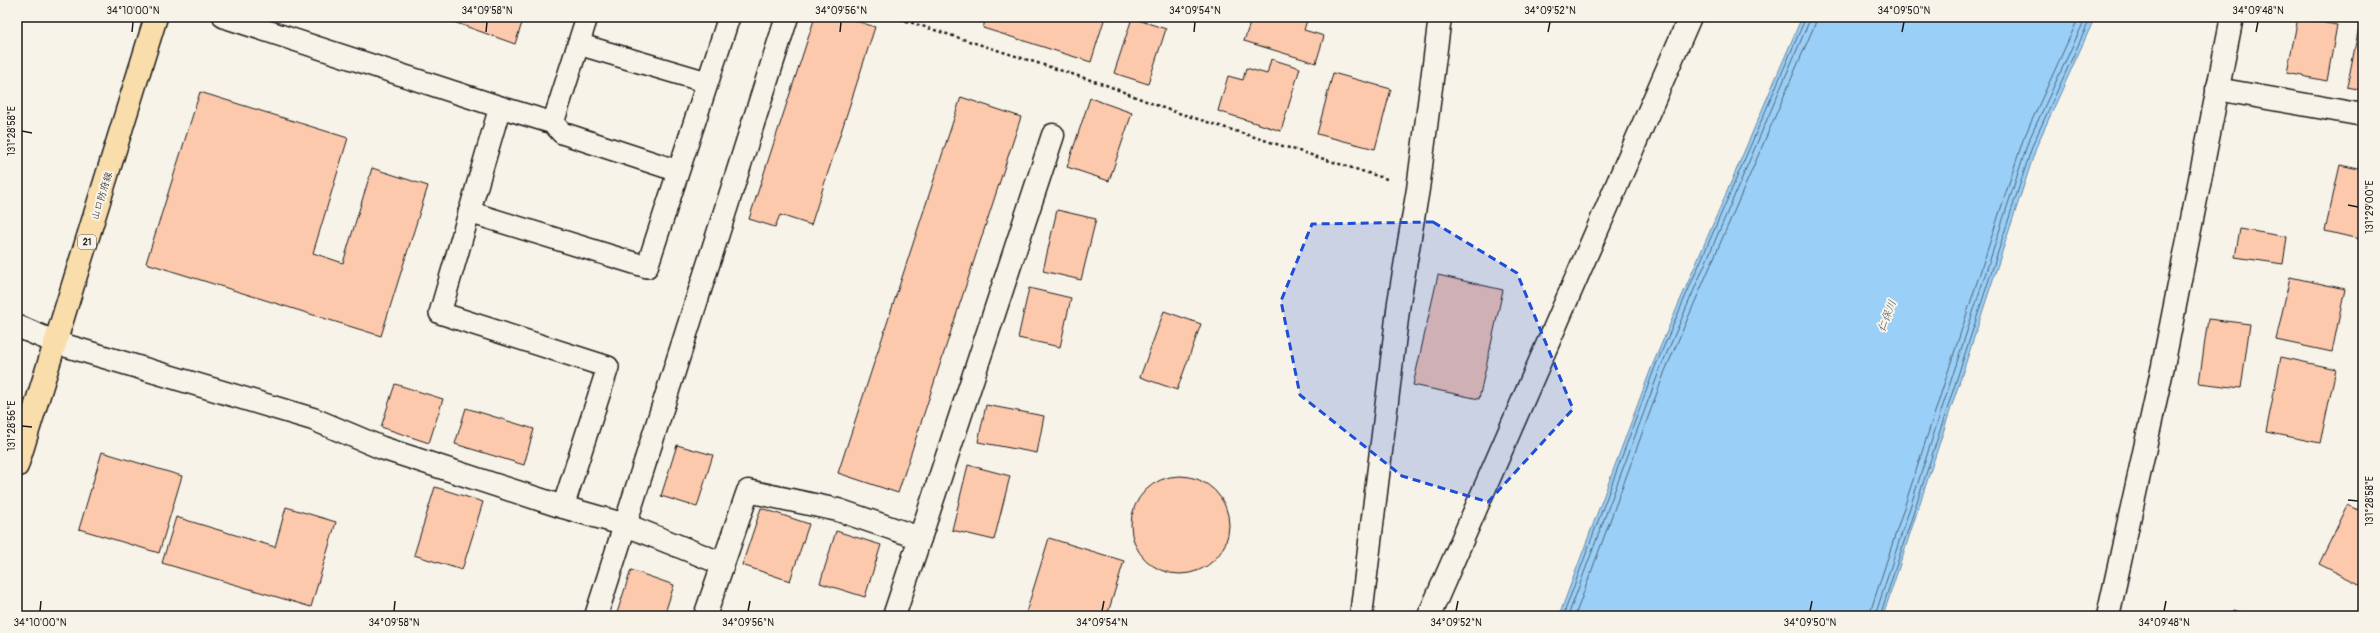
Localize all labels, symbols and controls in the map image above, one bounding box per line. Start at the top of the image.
text: 34°10'00"N [107,5,160,17]
text: 34°09'58"N [462,5,513,17]
text: 34°09'56"N [815,5,867,17]
text: 34°09'54"N [1169,5,1221,17]
text: 34°09'52"N [1524,5,1576,17]
text: 34°09'50"N [1878,5,1931,17]
text: 34°09'48"N [2232,5,2284,17]
text: 131°28'58"E [6,106,18,156]
street label: 山口防府線 [89,170,115,222]
text: 131°29'00"E [2364,180,2376,234]
road number: 21 [78,235,96,249]
water label: 仁保川 [1875,298,1899,334]
text: 131°28'56"E [6,401,18,451]
text: 131°28'58"E [2364,476,2376,526]
text: 34°10'00"N [14,617,67,629]
text: 34°09'58"N [369,617,420,629]
text: 34°09'56"N [722,617,774,629]
text: 34°09'54"N [1076,617,1128,629]
text: 34°09'52"N [1430,617,1482,629]
text: 34°09'50"N [1784,617,1837,629]
text: 34°09'48"N [2138,617,2190,629]

